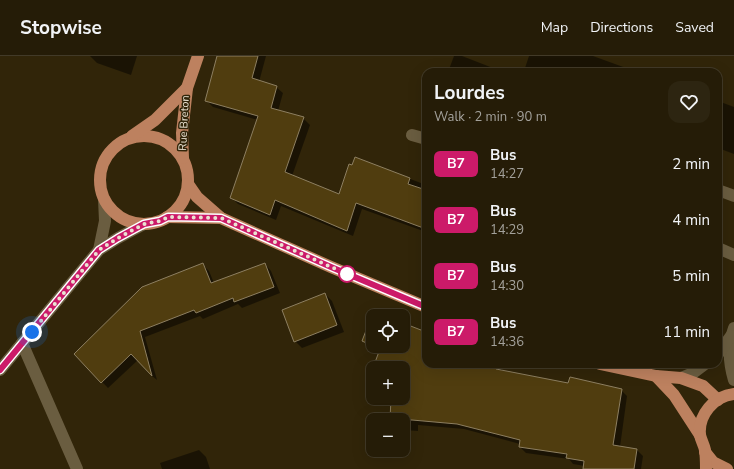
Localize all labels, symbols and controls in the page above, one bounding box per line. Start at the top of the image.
text: Stopwise [20,15,102,41]
text: Map [541,18,568,37]
text: Directions [590,18,653,37]
text: Saved [675,18,714,37]
text: Lourdes [434,80,505,106]
button: heart [668,81,710,123]
street label: Rue Breton [175,95,193,151]
text: Walk · 2 min · 90 m [434,108,547,126]
text: Bus [490,145,516,165]
text: B7 [447,154,465,173]
text: 2 min [672,154,710,174]
text: 14:27 [490,165,524,183]
text: Bus [490,201,516,221]
text: B7 [447,210,465,229]
text: 4 min [672,210,710,230]
text: 14:29 [490,221,524,239]
text: Bus [490,257,516,277]
unlabelled marker [338,265,356,283]
text: B7 [447,266,465,285]
text: 5 min [672,266,710,286]
text: 14:30 [490,277,524,295]
map controls [366,309,410,457]
button: locate [366,309,410,353]
text: Bus [490,313,516,333]
your location [22,322,42,342]
text: B7 [447,322,465,341]
text: 11 min [663,322,710,342]
text: 14:36 [490,333,524,351]
button: + [366,361,410,405]
button: − [366,413,410,457]

